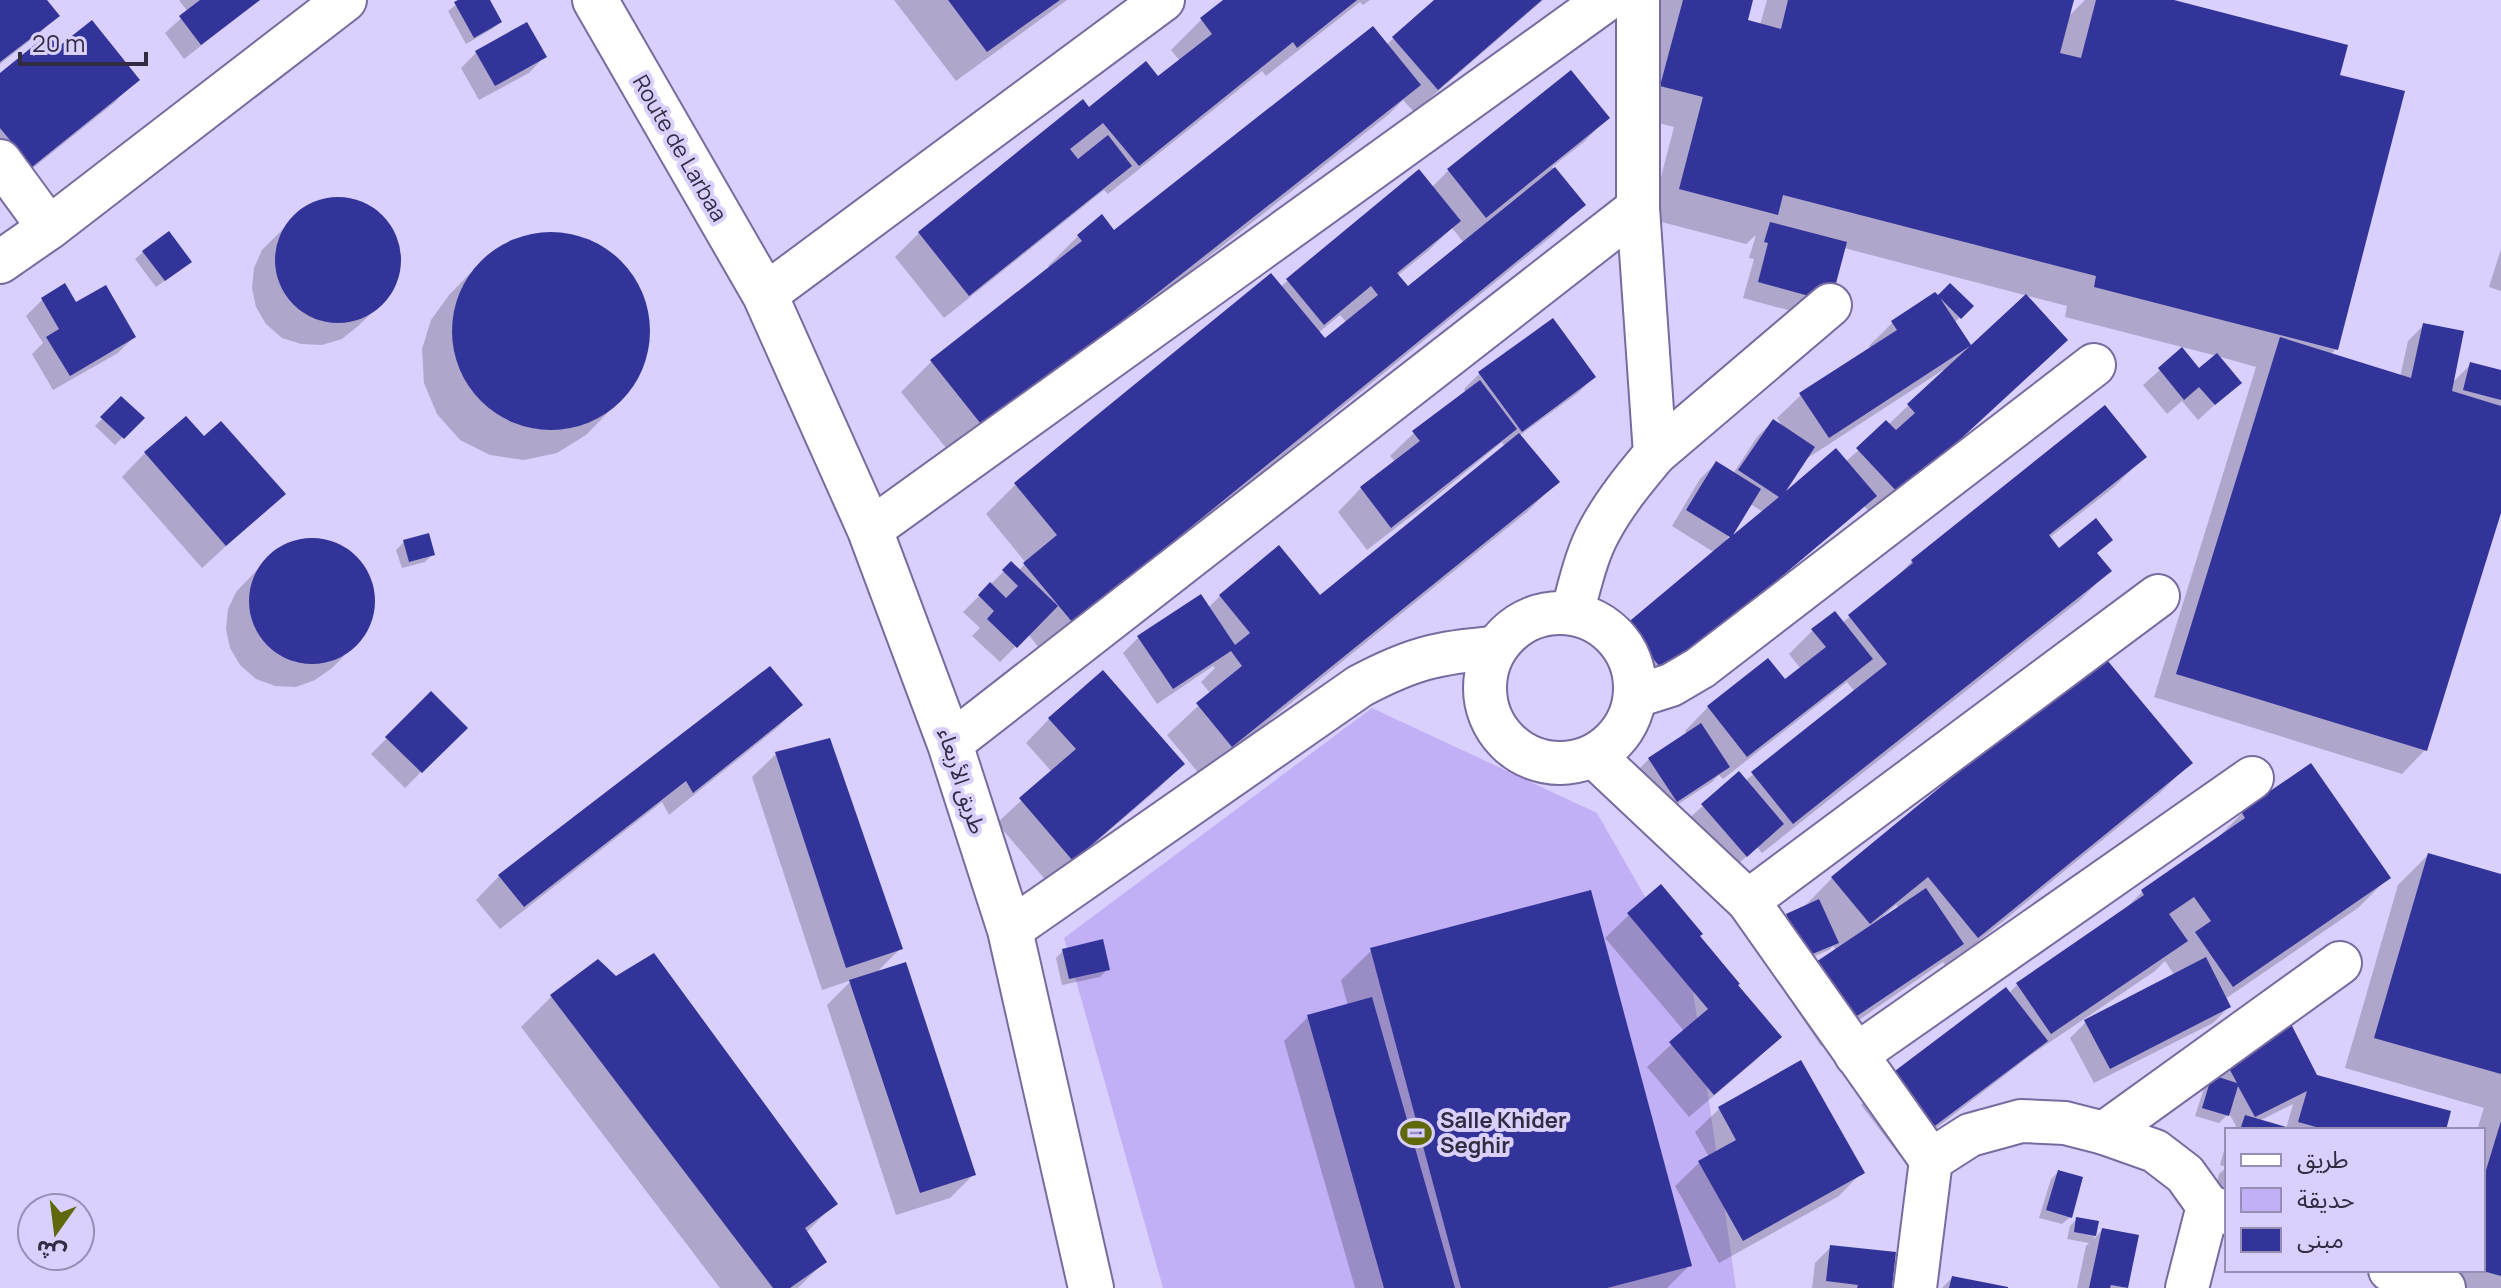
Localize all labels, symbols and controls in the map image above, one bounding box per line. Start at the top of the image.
scale bar [20,16,146,66]
text: 20 m [32,26,85,59]
street label: Route de Larbaa [626,69,734,227]
street label: طريق الأربعاء [931,724,993,838]
place label: Salle Khider Seghir [1440,1105,1567,1160]
sports icon: Salle Khider Seghir [1399,1116,1433,1150]
legend [2225,1128,2485,1272]
text: طريق [2297,1142,2349,1175]
text: حديقة [2297,1182,2355,1215]
north arrow [16,1192,96,1272]
text: مبنى [2297,1222,2344,1255]
text: ش [33,1233,69,1270]

